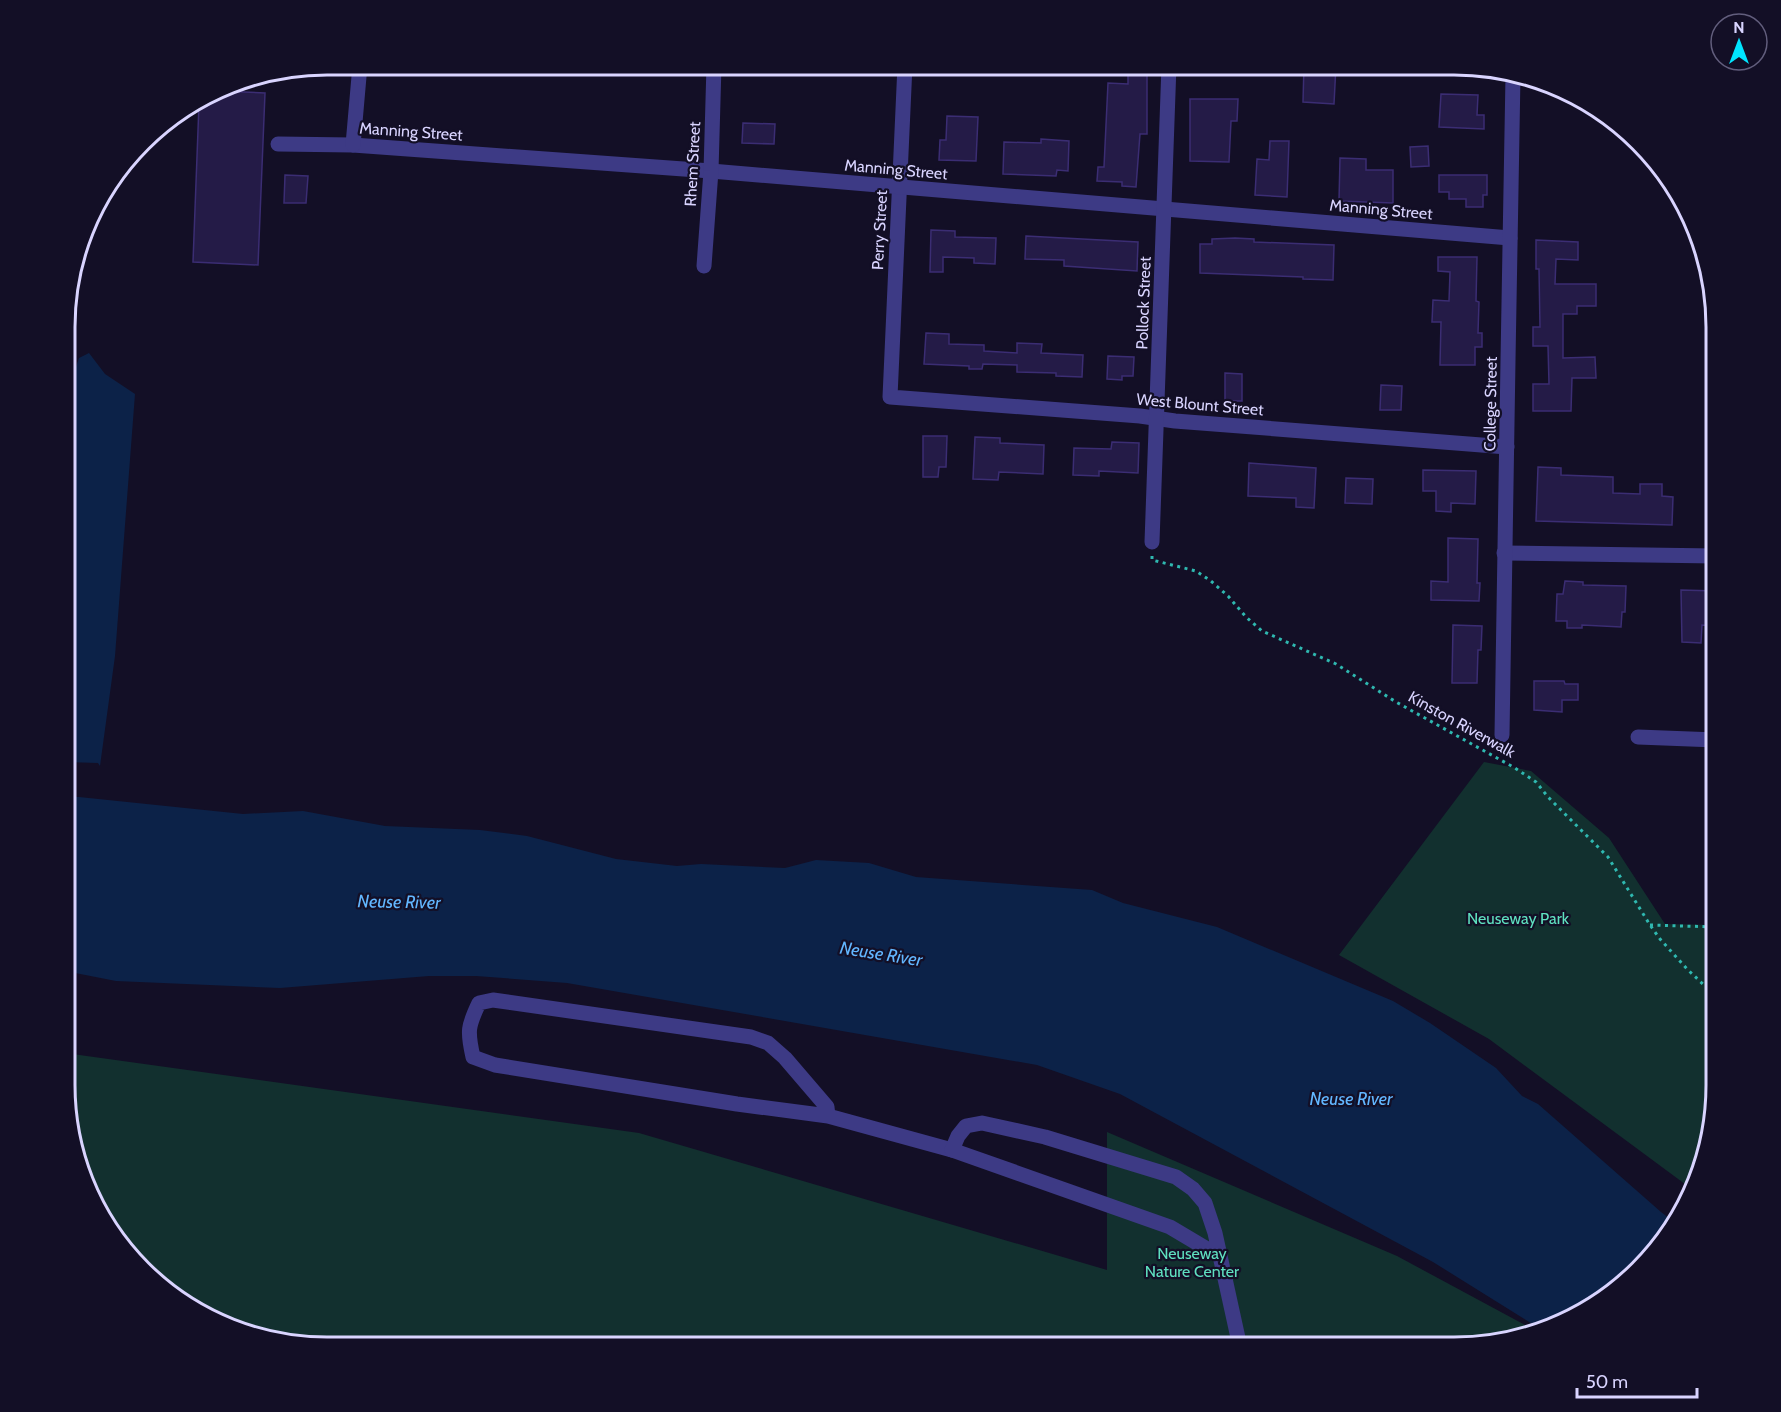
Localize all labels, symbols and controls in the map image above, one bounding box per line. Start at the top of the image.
north arrow [1709,12,1769,72]
text: N [1733,18,1745,37]
street label: Manning Street [359,118,464,145]
street label: Rhem Street [681,120,704,207]
street label: Manning Street [844,156,949,184]
street label: Perry Street [868,189,891,270]
street label: Manning Street [1329,196,1434,224]
street label: Pollock Street [1132,256,1155,350]
street label: College Street [1480,356,1501,452]
street label: West Blount Street [1136,389,1265,420]
street label: Kinston Riverwalk [1405,687,1519,762]
water label: Neuse River [357,890,442,914]
park label: Neuseway Park [1467,909,1570,928]
water label: Neuse River [838,937,925,972]
water label: Neuse River [1309,1088,1394,1110]
park label: Neuseway Nature Center [1145,1244,1240,1281]
scale bar [1577,1361,1697,1399]
text: 50 m [1586,1371,1628,1393]

